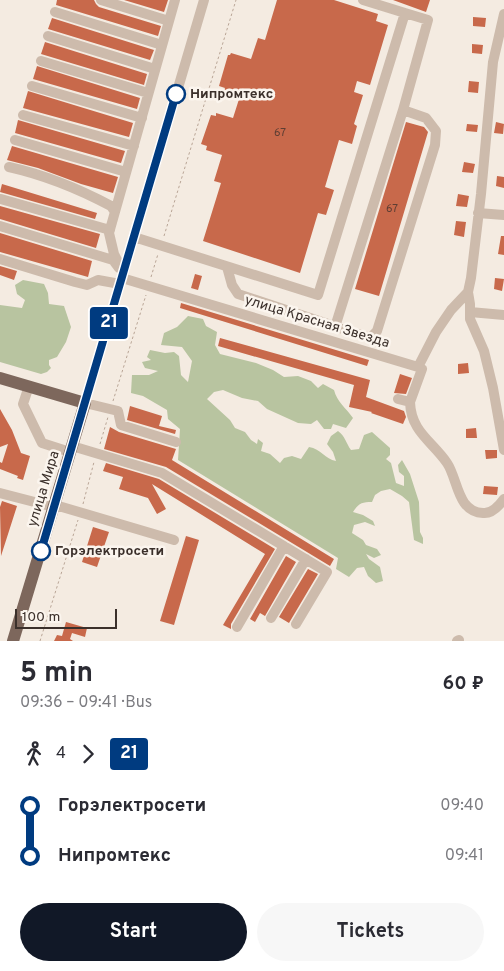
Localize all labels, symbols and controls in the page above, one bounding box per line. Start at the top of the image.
marker: Нипромтекс [166,84,186,104]
place label: Нипромтекс [190,86,273,103]
house number: 67 [274,126,286,140]
house number: 67 [386,202,398,216]
street label: улица Красная Звезда [242,292,392,352]
line badge: 21 [86,307,132,339]
text: 21 [100,311,118,334]
street label: улица Мира [24,449,64,529]
marker: Горэлектросети [31,541,51,561]
place label: Горэлектросети [55,543,164,560]
scale bar [15,606,118,629]
text: 100 m [22,609,60,626]
text: 5 min [20,656,93,692]
text: 60 ₽ [443,672,484,696]
text: 09:36 – 09:41 · Bus [20,693,152,713]
icon: walk [20,740,48,768]
icon: forward [74,740,102,768]
text: 21 [120,742,138,765]
text: 4 [56,744,66,764]
text: Горэлектросети [58,794,206,818]
text: 09:40 [440,796,484,816]
text: Нипромтекс [58,844,171,868]
text: 09:41 [445,846,484,866]
button: Start [20,903,247,961]
button: Tickets [257,903,484,961]

